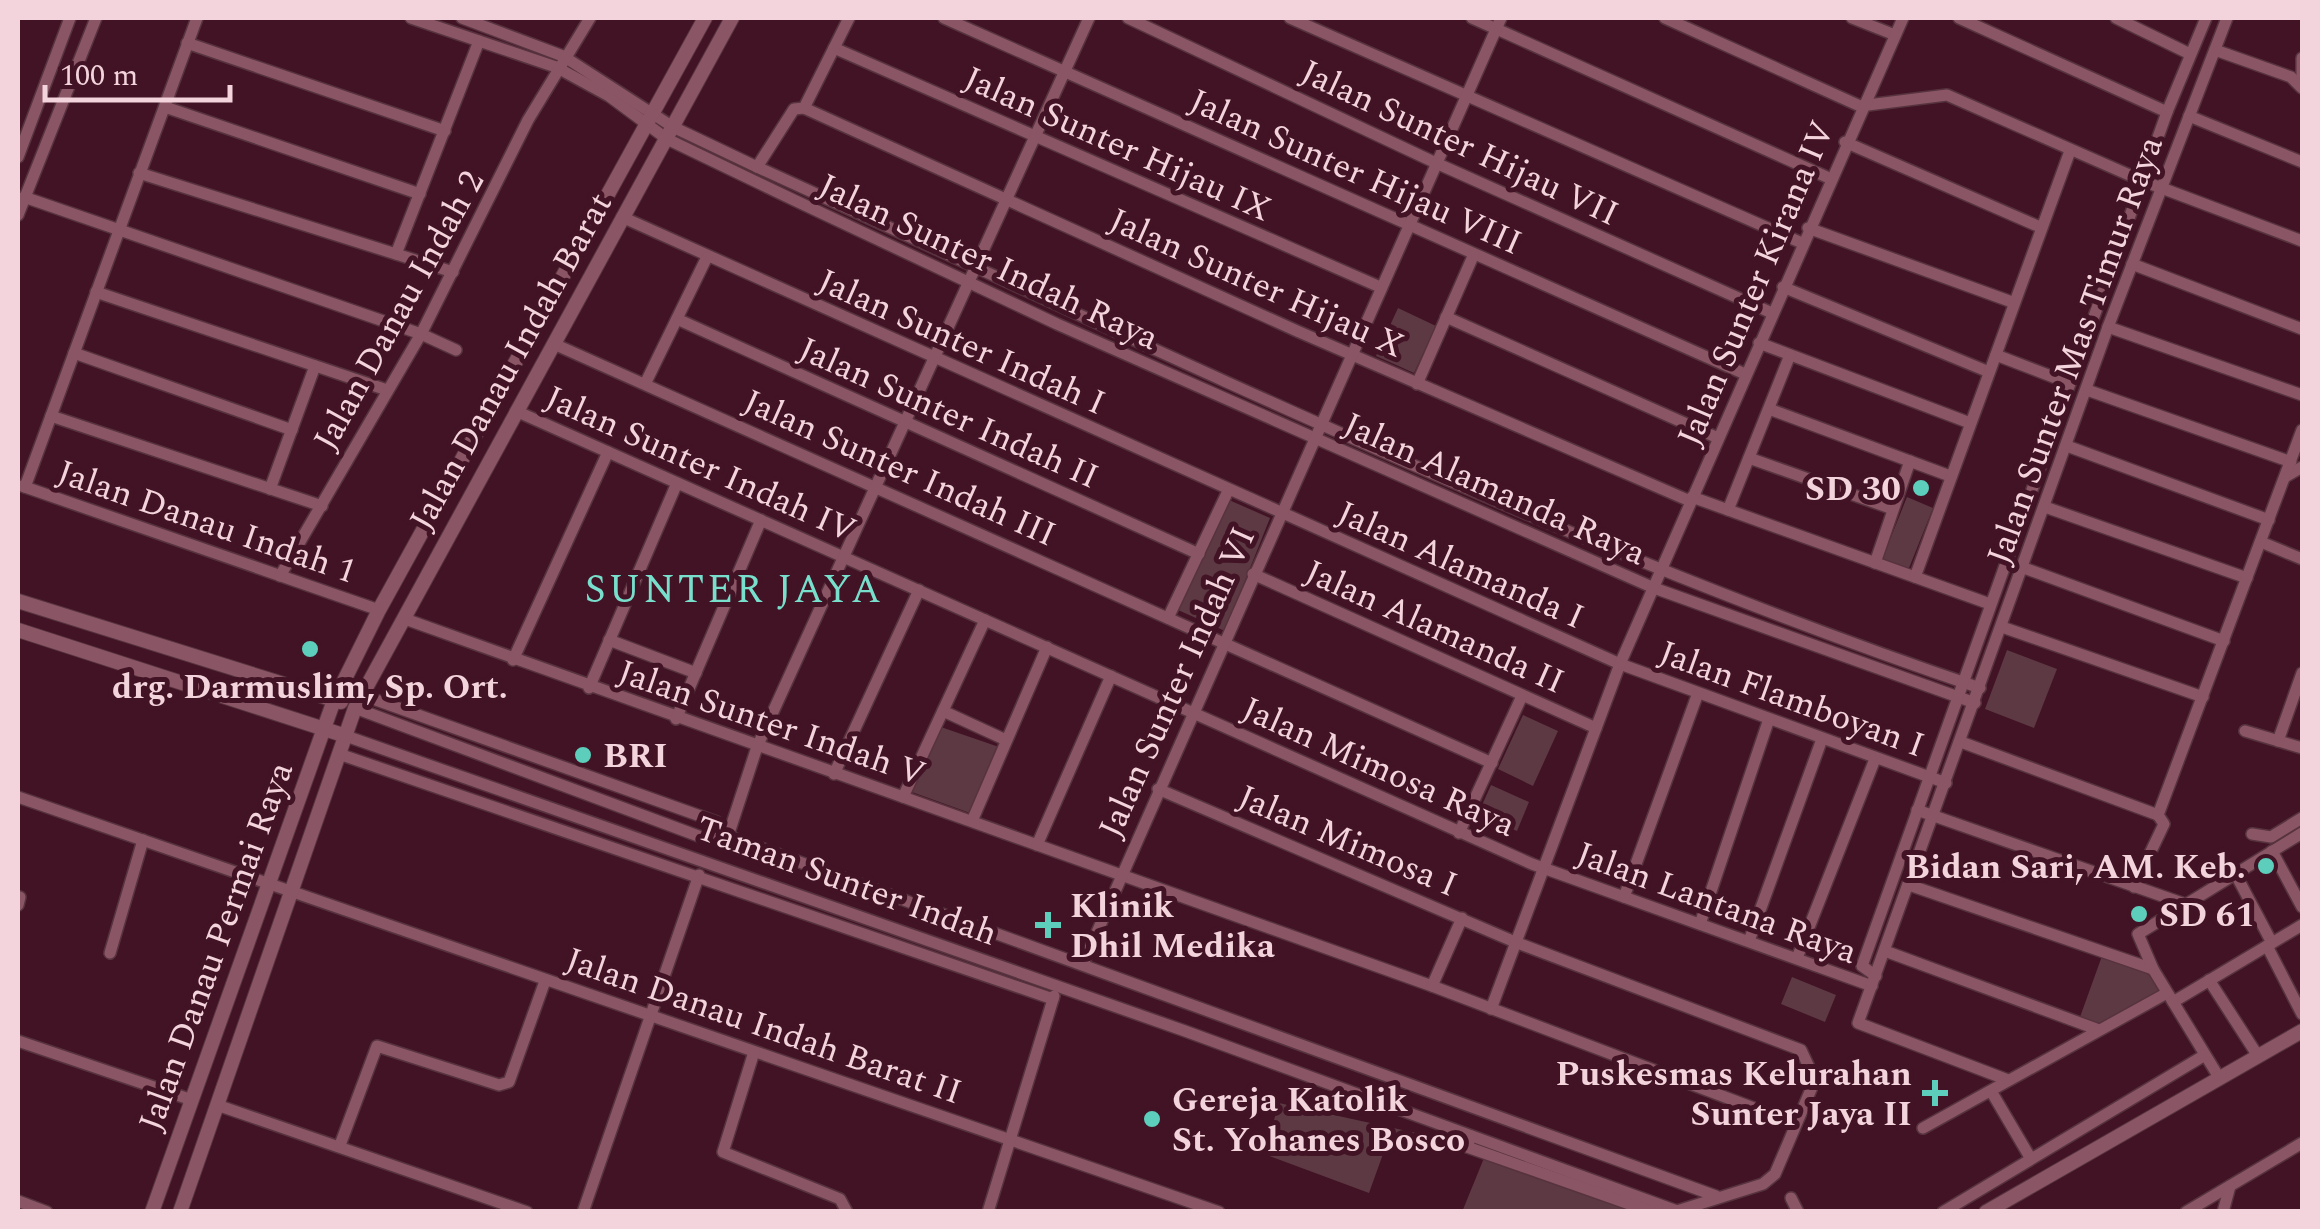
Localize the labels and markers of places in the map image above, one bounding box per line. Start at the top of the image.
place label: SD 30 [1805,463,1901,516]
marker: SD 30 [1910,477,1932,499]
marker: drg. Darmuslim, Sp. Ort. [299,638,321,660]
place label: drg. Darmuslim, Sp. Ort. [112,661,508,714]
place label: BRI [603,730,668,783]
marker: BRI [572,744,594,766]
place label: Bidan Sari, AM. Keb. [1905,841,2246,894]
marker: Bidan Sari, AM. Keb. [2255,855,2277,877]
place label: Klinik Dhil Medika [1070,880,1275,973]
place label: SD 61 [2159,889,2255,942]
marker: SD 61 [2128,903,2150,925]
marker: Klinik Dhil Medika [1035,912,1061,938]
place label: Puskesmas Kelurahan Sunter Jaya II [1556,1048,1912,1141]
place label: Gereja Katolik St. Yohanes Bosco [1172,1074,1465,1167]
marker: Puskesmas Kelurahan Sunter Jaya II [1922,1080,1948,1106]
marker: Gereja Katolik St. Yohanes Bosco [1141,1108,1163,1130]

